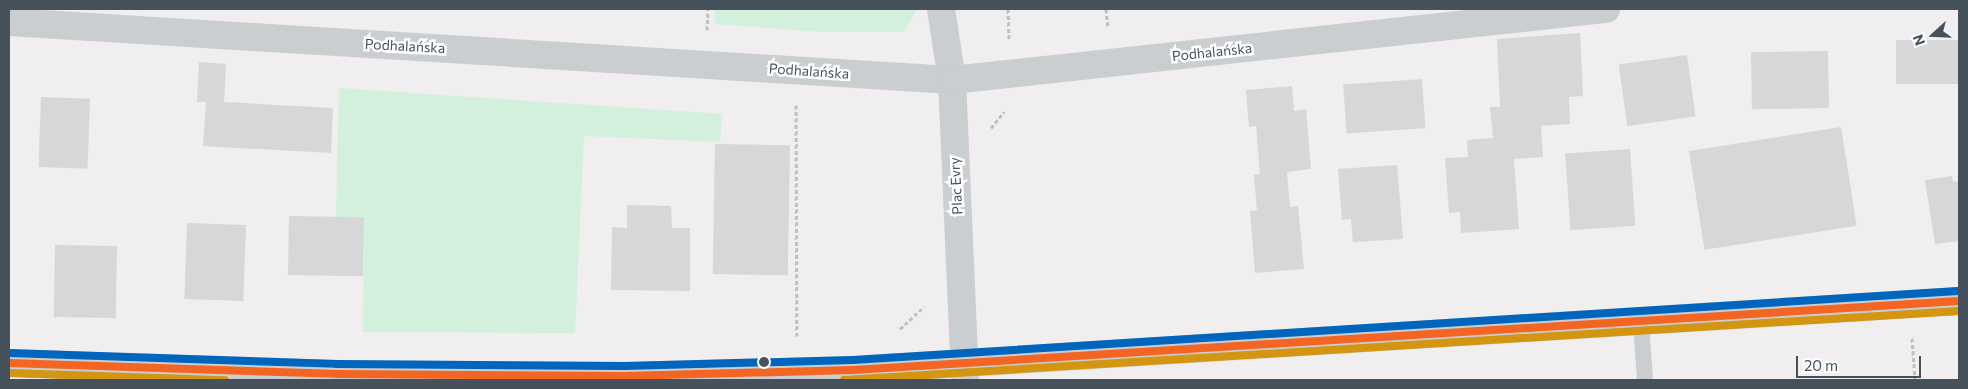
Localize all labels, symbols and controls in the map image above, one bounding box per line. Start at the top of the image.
north arrow [1908,10,1958,60]
text: N [1909,32,1928,48]
street label: Podhalańska [364,36,446,56]
street label: Podhalańska [1171,39,1253,65]
street label: Podhalańska [768,60,850,82]
street label: Plac Evry [946,157,966,215]
scale bar [1798,346,1923,378]
text: 20 m [1804,356,1838,374]
unlabelled marker [759,357,769,367]

